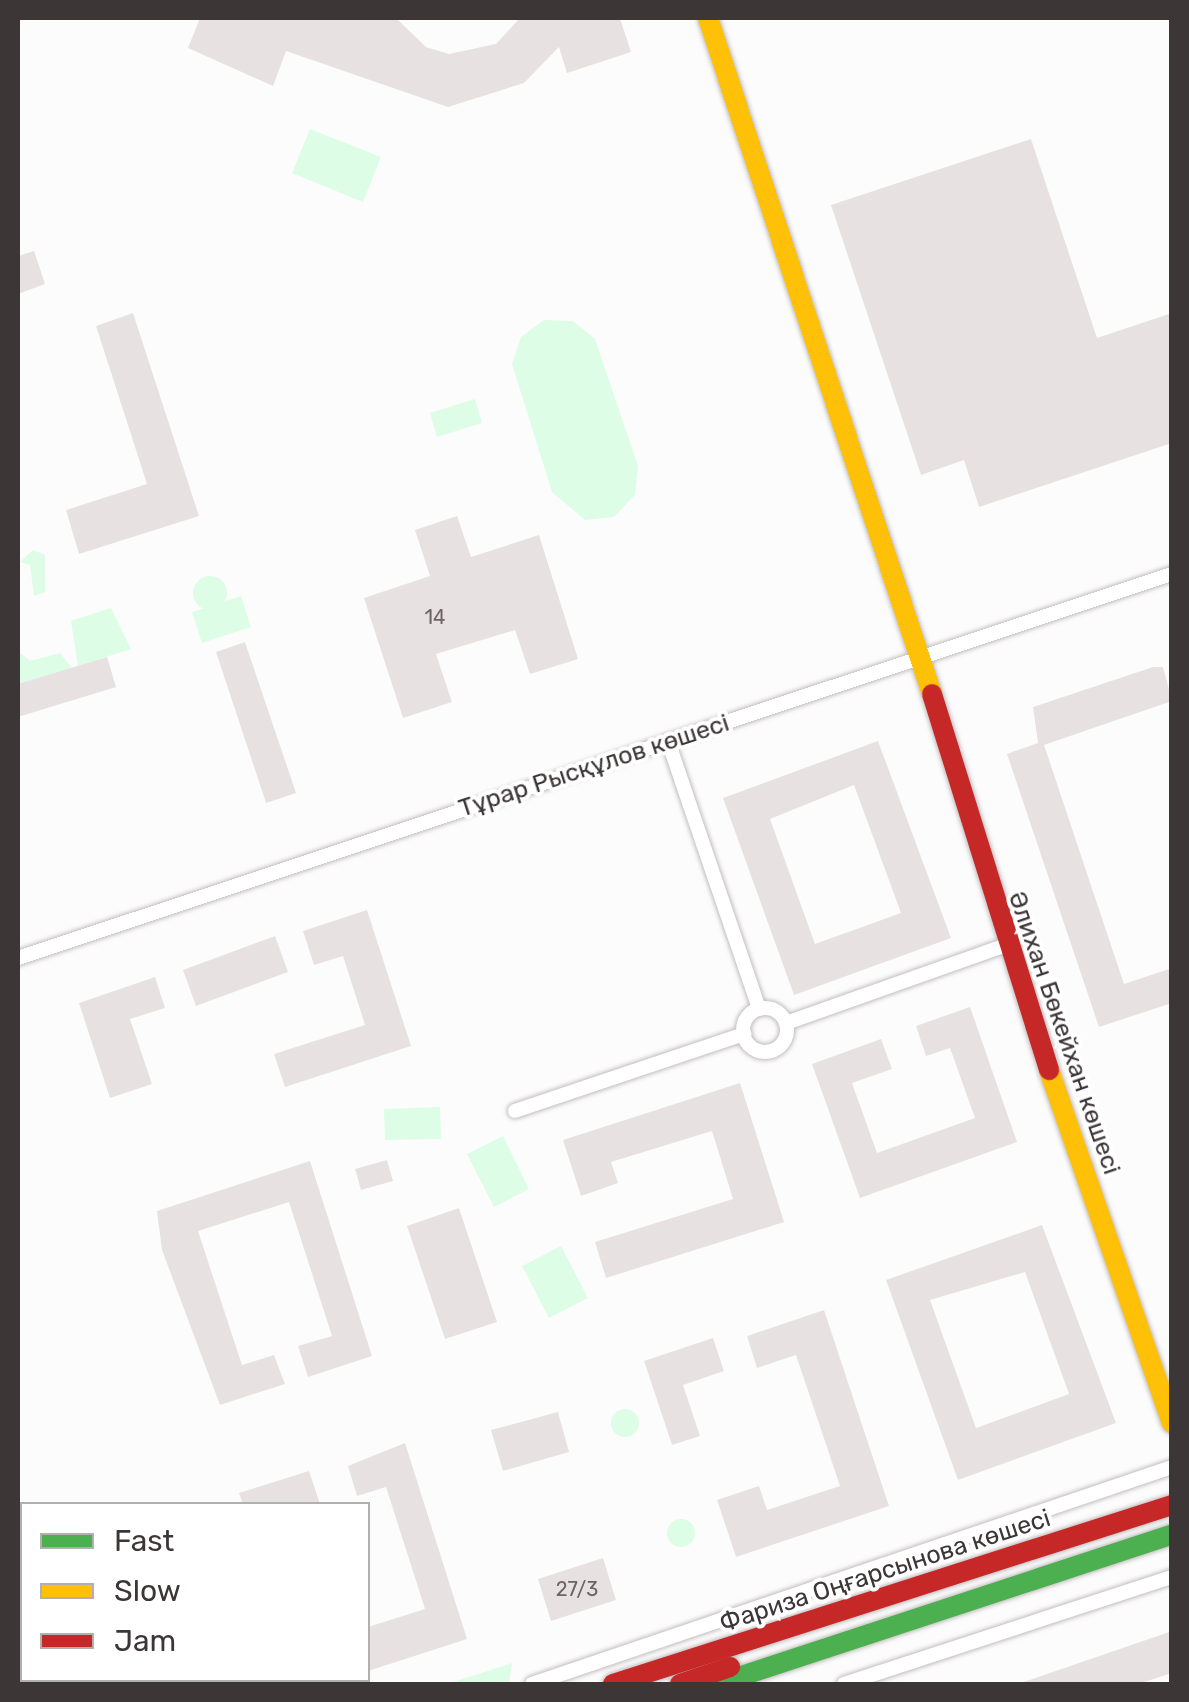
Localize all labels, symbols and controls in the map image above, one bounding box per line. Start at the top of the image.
house number: 14 [425,605,445,629]
street label: Тұрар Рысқұлов көшесі [455,708,733,824]
street label: Әлихан Бөкейхан көшесі [1001,888,1127,1178]
legend [20,1502,370,1682]
street label: Фариза Оңғарсынова көшесі [716,1503,1054,1639]
text: Fast [114,1523,174,1559]
text: Slow [114,1573,181,1609]
house number: 27/3 [556,1577,598,1601]
text: Jam [114,1623,176,1659]

